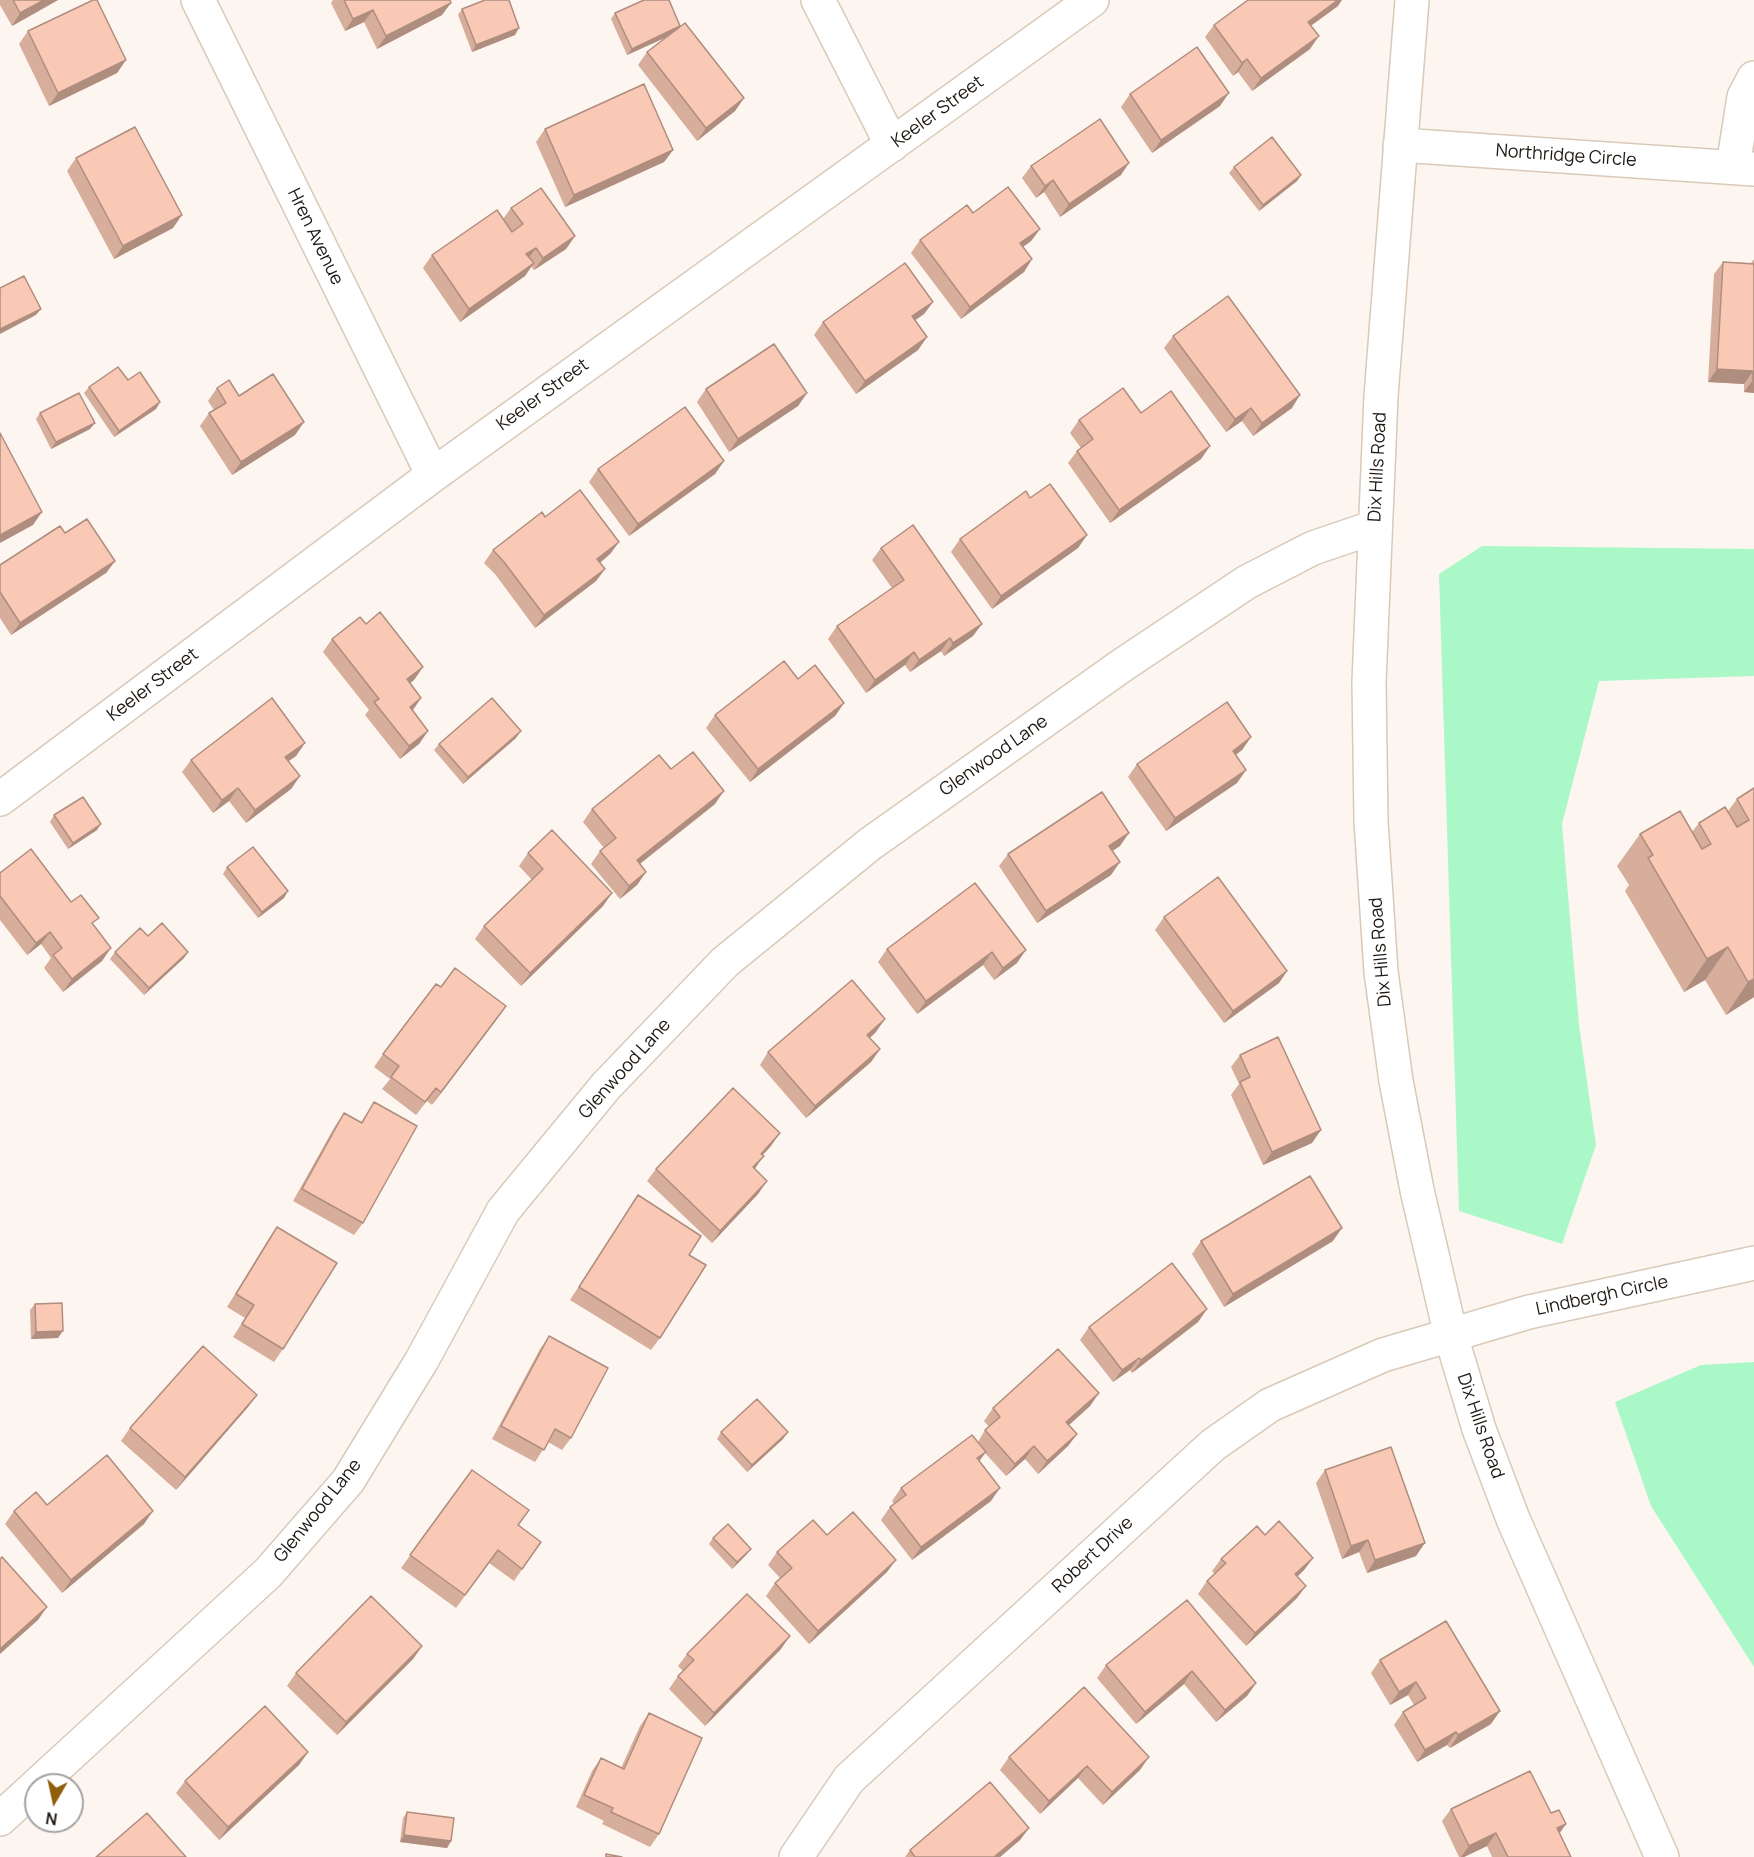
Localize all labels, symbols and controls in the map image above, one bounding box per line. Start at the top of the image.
street label: Keeler Street [888,71,988,153]
street label: Northridge Circle [1495,140,1637,172]
street label: Hren Avenue [282,185,348,289]
street label: Keeler Street [493,354,593,436]
street label: Dix Hills Road [1364,412,1392,522]
street label: Keeler Street [103,644,203,726]
street label: Glenwood Lane [936,711,1052,801]
street label: Dix Hills Road [1365,896,1397,1008]
street label: Glenwood Lane [574,1015,676,1123]
street label: Lindbergh Circle [1534,1271,1670,1321]
street label: Dix Hills Road [1452,1370,1508,1482]
street label: Glenwood Lane [270,1455,366,1567]
street label: Robert Drive [1048,1512,1138,1598]
north arrow [24,1773,84,1833]
text: N [44,1807,59,1831]

